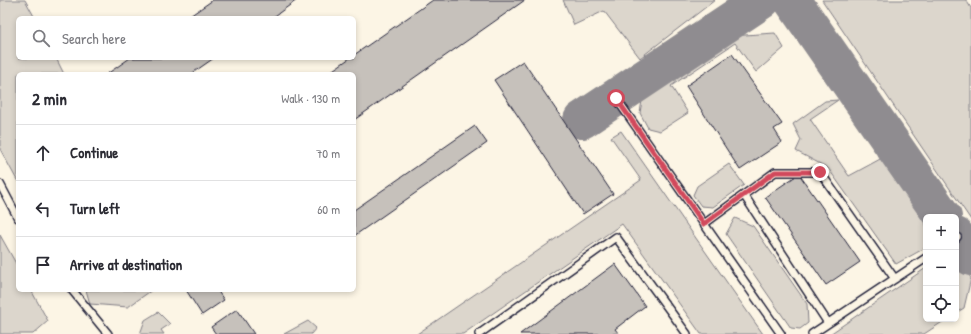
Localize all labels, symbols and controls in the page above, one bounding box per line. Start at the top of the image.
search box [16,16,356,60]
icon: search [30,27,52,49]
text: Search here [62,28,126,49]
text: 2 min [32,87,67,110]
text: Walk · 130 m [281,89,340,107]
route start [607,89,625,107]
icon: ahead [32,142,54,164]
text: Continue [70,142,118,163]
text: 70 m [316,144,340,162]
route end [811,163,829,181]
icon: left [32,198,54,220]
text: Turn left [70,198,120,219]
text: 60 m [317,200,340,218]
map controls [923,214,959,322]
button: + [923,214,959,250]
button: − [923,250,959,286]
icon: arrive [32,254,54,276]
text: Arrive at destination [70,254,182,275]
button: locate [923,286,959,322]

